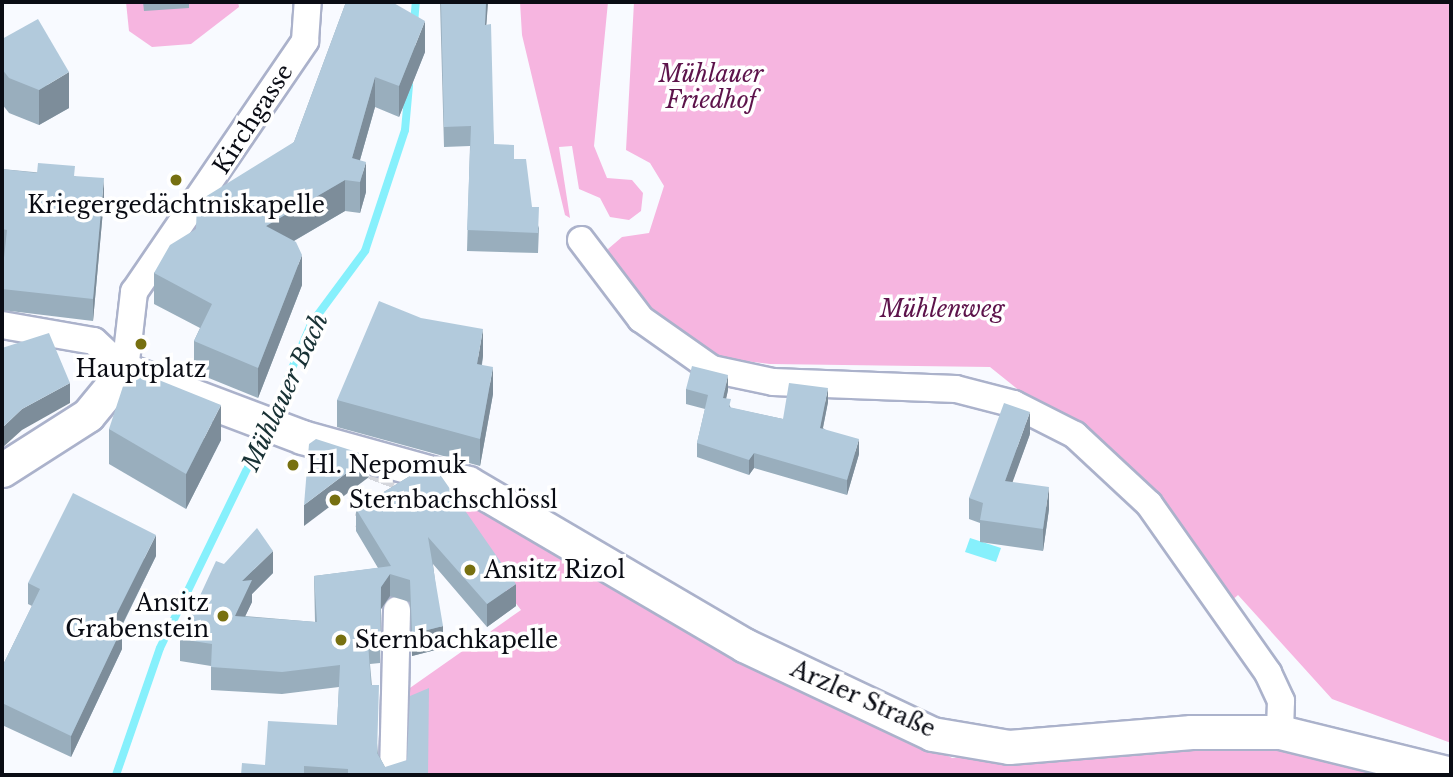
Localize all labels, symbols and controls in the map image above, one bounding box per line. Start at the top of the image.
street label: Kirchgasse [207,59,299,179]
park label: Mühlauer Friedhof [659,60,763,114]
marker: Kriegergedächtniskapelle [168,172,184,188]
place label: Kriegergedächtniskapelle [27,191,325,219]
park label: Mühlenweg [880,295,1004,323]
water label: Mühlauer Bach [236,308,334,476]
marker: Hauptplatz [133,336,149,352]
place label: Hauptplatz [75,355,207,383]
place label: Hl. Nepomuk [307,451,467,479]
marker: Hl. Nepomuk [285,457,301,473]
place label: Sternbachschlössl [349,486,558,514]
marker: Sternbachschlössl [327,492,343,508]
place label: Ansitz Rizol [484,556,625,584]
marker: Ansitz Rizol [462,562,478,578]
place label: Ansitz Grabenstein [65,589,209,643]
marker: Ansitz Grabenstein [215,608,231,624]
place label: Sternbachkapelle [355,626,558,654]
marker: Sternbachkapelle [333,632,349,648]
street label: Arzler Straße [786,655,940,743]

